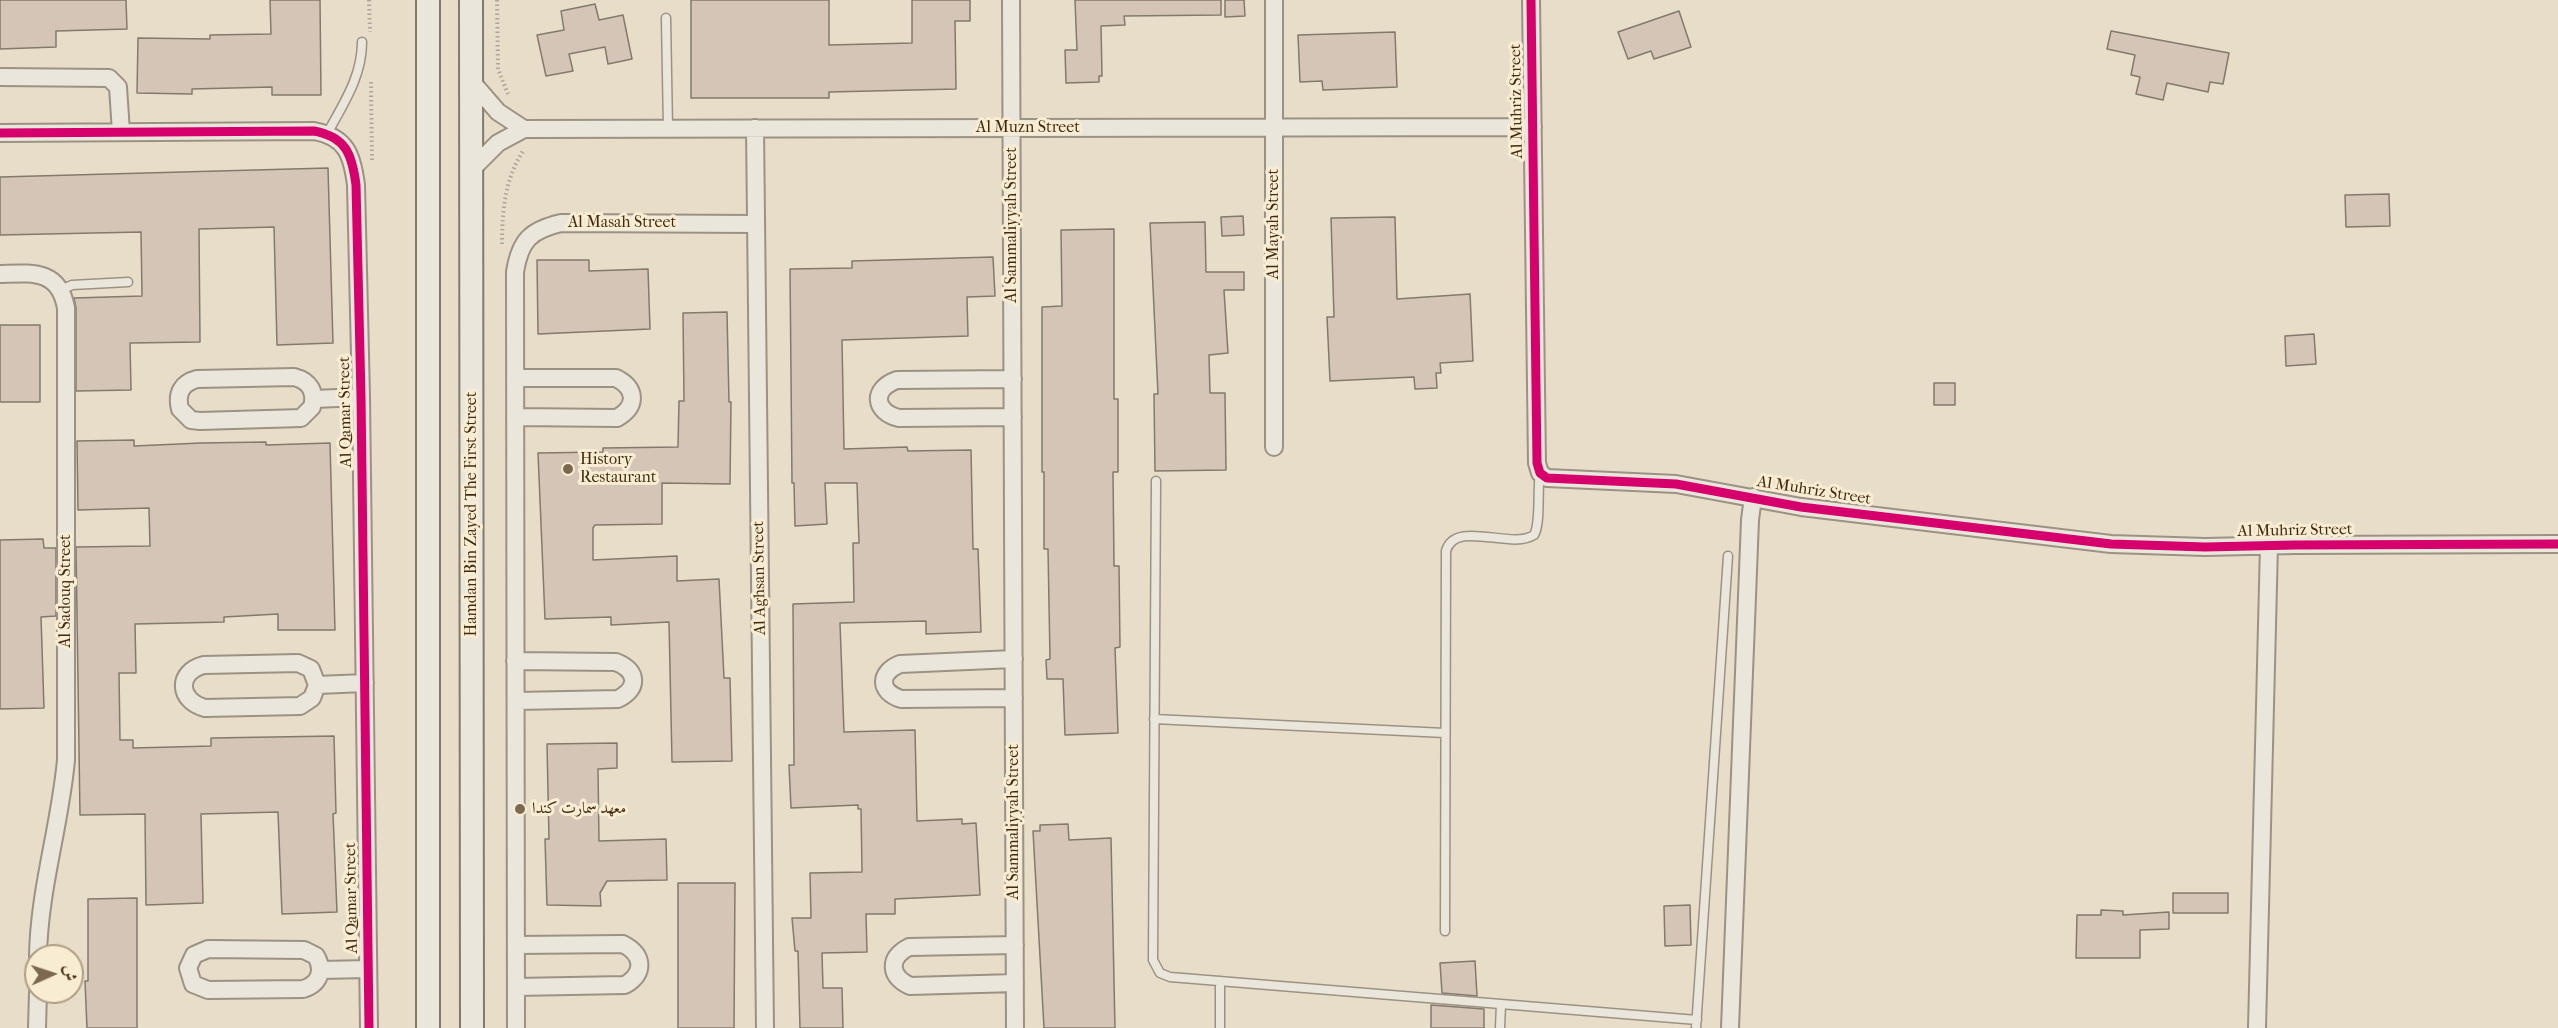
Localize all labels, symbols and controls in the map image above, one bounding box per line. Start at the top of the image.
street label: Al Muhriz Street [1506,43,1528,159]
street label: Al Muzn Street [976,118,1080,138]
street label: Al Sammaliyyah Street [1002,147,1022,303]
street label: Al Mayah Street [1264,169,1284,279]
street label: Al Masah Street [568,213,676,233]
street label: Al Qamar Street [335,356,357,468]
street label: Hamdan Bin Zayed The First Street [462,392,482,636]
place label: History Restaurant [580,450,656,488]
marker: History Restaurant [561,462,575,476]
street label: Al Muhriz Street [1756,473,1872,509]
street label: Al Muhriz Street [2237,520,2353,542]
street label: Al Aghsan Street [749,521,771,635]
street label: Al Sadouq Street [56,534,76,648]
street label: Al Sammaliyyah Street [1004,744,1024,900]
place label: معهد سمارت كندا [532,799,626,819]
marker: معهد سمارت كندا [513,802,527,816]
street label: Al Qamar Street [341,842,363,954]
north arrow [24,944,84,1004]
text: ش [61,965,80,982]

